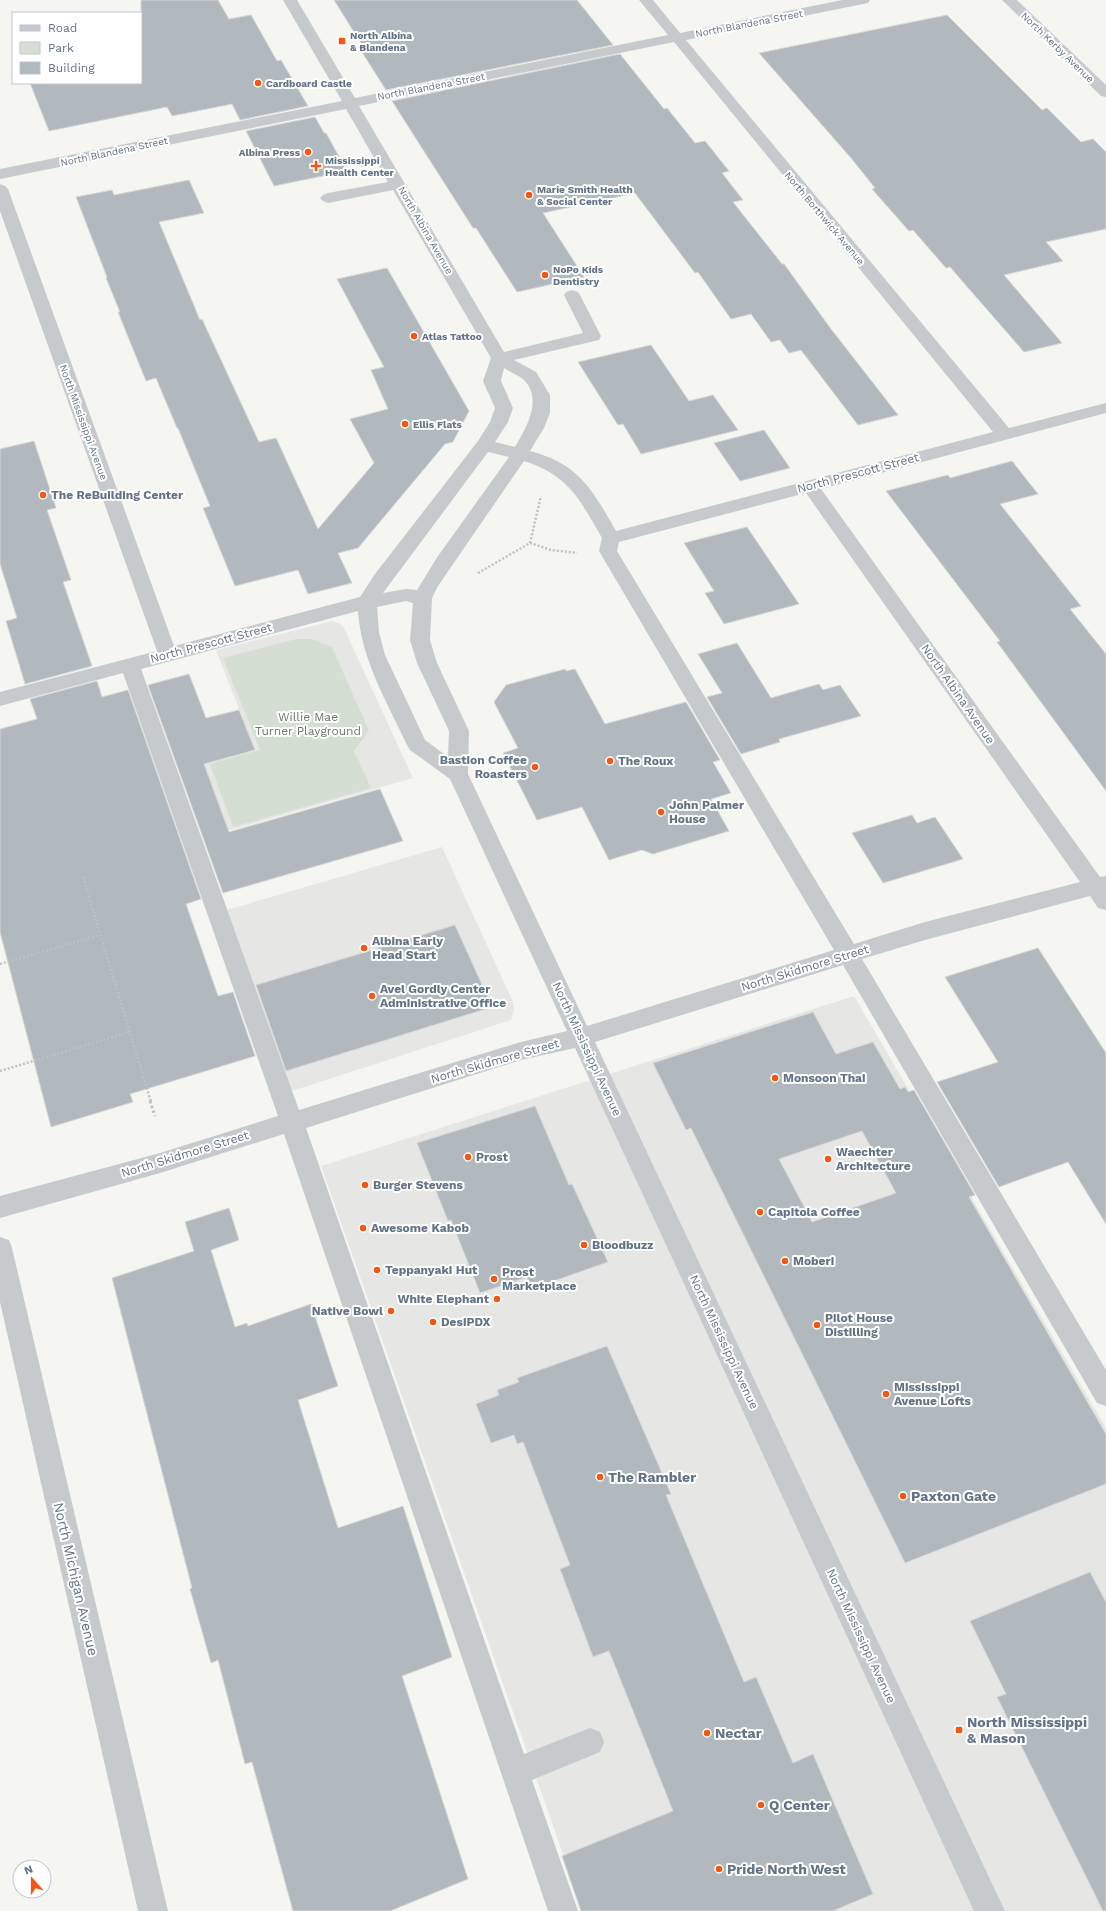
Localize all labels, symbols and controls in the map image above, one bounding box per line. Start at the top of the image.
street label: North Blandena Street [694,7,805,39]
street label: North Kerby Avenue [1019,10,1096,85]
legend [12,12,142,84]
text: Road [48,21,77,35]
place label: North Albina & Blandena [350,30,412,53]
marker: North Albina & Blandena [337,36,347,46]
text: Park [48,41,74,55]
text: Building [48,61,95,75]
street label: North Blandena Street [376,70,487,102]
marker: Cardboard Castle [253,78,263,88]
place label: Cardboard Castle [266,78,352,89]
street label: North Blandena Street [59,135,170,168]
place label: Albina Press [239,147,301,158]
marker: Albina Press [303,147,313,157]
place label: Mississippi Health Center [325,155,395,178]
marker: Mississippi Health Center [310,160,322,172]
street label: North Borthwick Avenue [783,170,867,267]
place label: Marie Smith Health & Social Center [537,184,633,207]
street label: North Albina Avenue [396,185,455,276]
marker: Marie Smith Health & Social Center [524,190,534,200]
place label: NoPo Kids Dentistry [553,264,604,287]
marker: NoPo Kids Dentistry [540,270,550,280]
marker: Atlas Tattoo [409,331,419,341]
place label: Atlas Tattoo [422,331,482,342]
street label: North Mississippi Avenue [57,363,110,482]
marker: Ellis Flats [400,419,410,429]
place label: Ellis Flats [413,419,462,430]
street label: North Prescott Street [796,450,920,496]
place label: The ReBuilding Center [51,488,184,502]
marker: The ReBuilding Center [38,490,48,500]
street label: North Prescott Street [149,620,273,666]
street label: North Albina Avenue [918,641,998,747]
park label: Willie Mae Turner Playground [255,710,361,738]
place label: Bastion Coffee Roasters [440,753,528,781]
place label: The Roux [618,754,673,768]
marker: The Roux [605,756,615,766]
marker: Bastion Coffee Roasters [530,762,540,772]
place label: John Palmer House [669,798,745,826]
marker: John Palmer House [656,807,666,817]
place label: Albina Early Head Start [372,934,443,962]
street label: North Skidmore Street [740,942,870,994]
marker: Albina Early Head Start [359,943,369,953]
street label: North Mississippi Avenue [550,980,624,1118]
place label: Avel Gordly Center Administrative Office [380,982,506,1010]
marker: Avel Gordly Center Administrative Office [367,991,377,1001]
street label: North Skidmore Street [429,1036,561,1086]
place label: Monsoon Thai [783,1071,866,1085]
marker: Monsoon Thai [770,1073,780,1083]
street label: North Skidmore Street [120,1128,250,1180]
place label: Waechter Architecture [836,1145,911,1173]
place label: Prost [476,1150,509,1164]
marker: Prost [463,1152,473,1162]
marker: Waechter Architecture [823,1154,833,1164]
place label: Burger Stevens [373,1178,464,1192]
marker: Burger Stevens [360,1180,370,1190]
place label: Capitola Coffee [768,1205,860,1219]
marker: Capitola Coffee [755,1207,765,1217]
place label: Awesome Kabob [371,1221,469,1235]
marker: Awesome Kabob [358,1223,368,1233]
place label: Bloodbuzz [592,1238,653,1252]
marker: Bloodbuzz [579,1240,589,1250]
place label: Moberi [793,1254,834,1268]
marker: Moberi [780,1256,790,1266]
place label: Teppanyaki Hut [385,1263,478,1277]
marker: Teppanyaki Hut [372,1265,382,1275]
place label: Prost Marketplace [502,1265,577,1293]
street label: North Mississippi Avenue [687,1273,761,1411]
marker: Prost Marketplace [489,1274,499,1284]
place label: White Elephant [397,1292,490,1306]
marker: White Elephant [492,1294,502,1304]
place label: Native Bowl [312,1304,383,1318]
marker: Native Bowl [386,1306,396,1316]
place label: Pilot House Distilling [825,1311,893,1339]
place label: DesiPDX [441,1315,490,1329]
marker: DesiPDX [428,1317,438,1327]
marker: Pilot House Distilling [812,1320,822,1330]
place label: Mississippi Avenue Lofts [894,1380,971,1408]
marker: Mississippi Avenue Lofts [881,1389,891,1399]
place label: The Rambler [608,1469,696,1485]
marker: The Rambler [595,1472,605,1482]
place label: Paxton Gate [911,1488,996,1504]
marker: Paxton Gate [898,1491,908,1501]
street label: North Michigan Avenue [51,1501,101,1657]
street label: North Mississippi Avenue [824,1567,898,1705]
place label: North Mississippi & Mason [967,1714,1087,1746]
place label: Nectar [715,1725,762,1741]
marker: North Mississippi & Mason [954,1725,964,1735]
marker: Nectar [702,1728,712,1738]
place label: Q Center [769,1797,830,1813]
marker: Q Center [756,1800,766,1810]
north arrow [12,1859,52,1899]
place label: Pride North West [727,1861,846,1877]
text: N [22,1863,35,1878]
marker: Pride North West [714,1864,724,1874]

